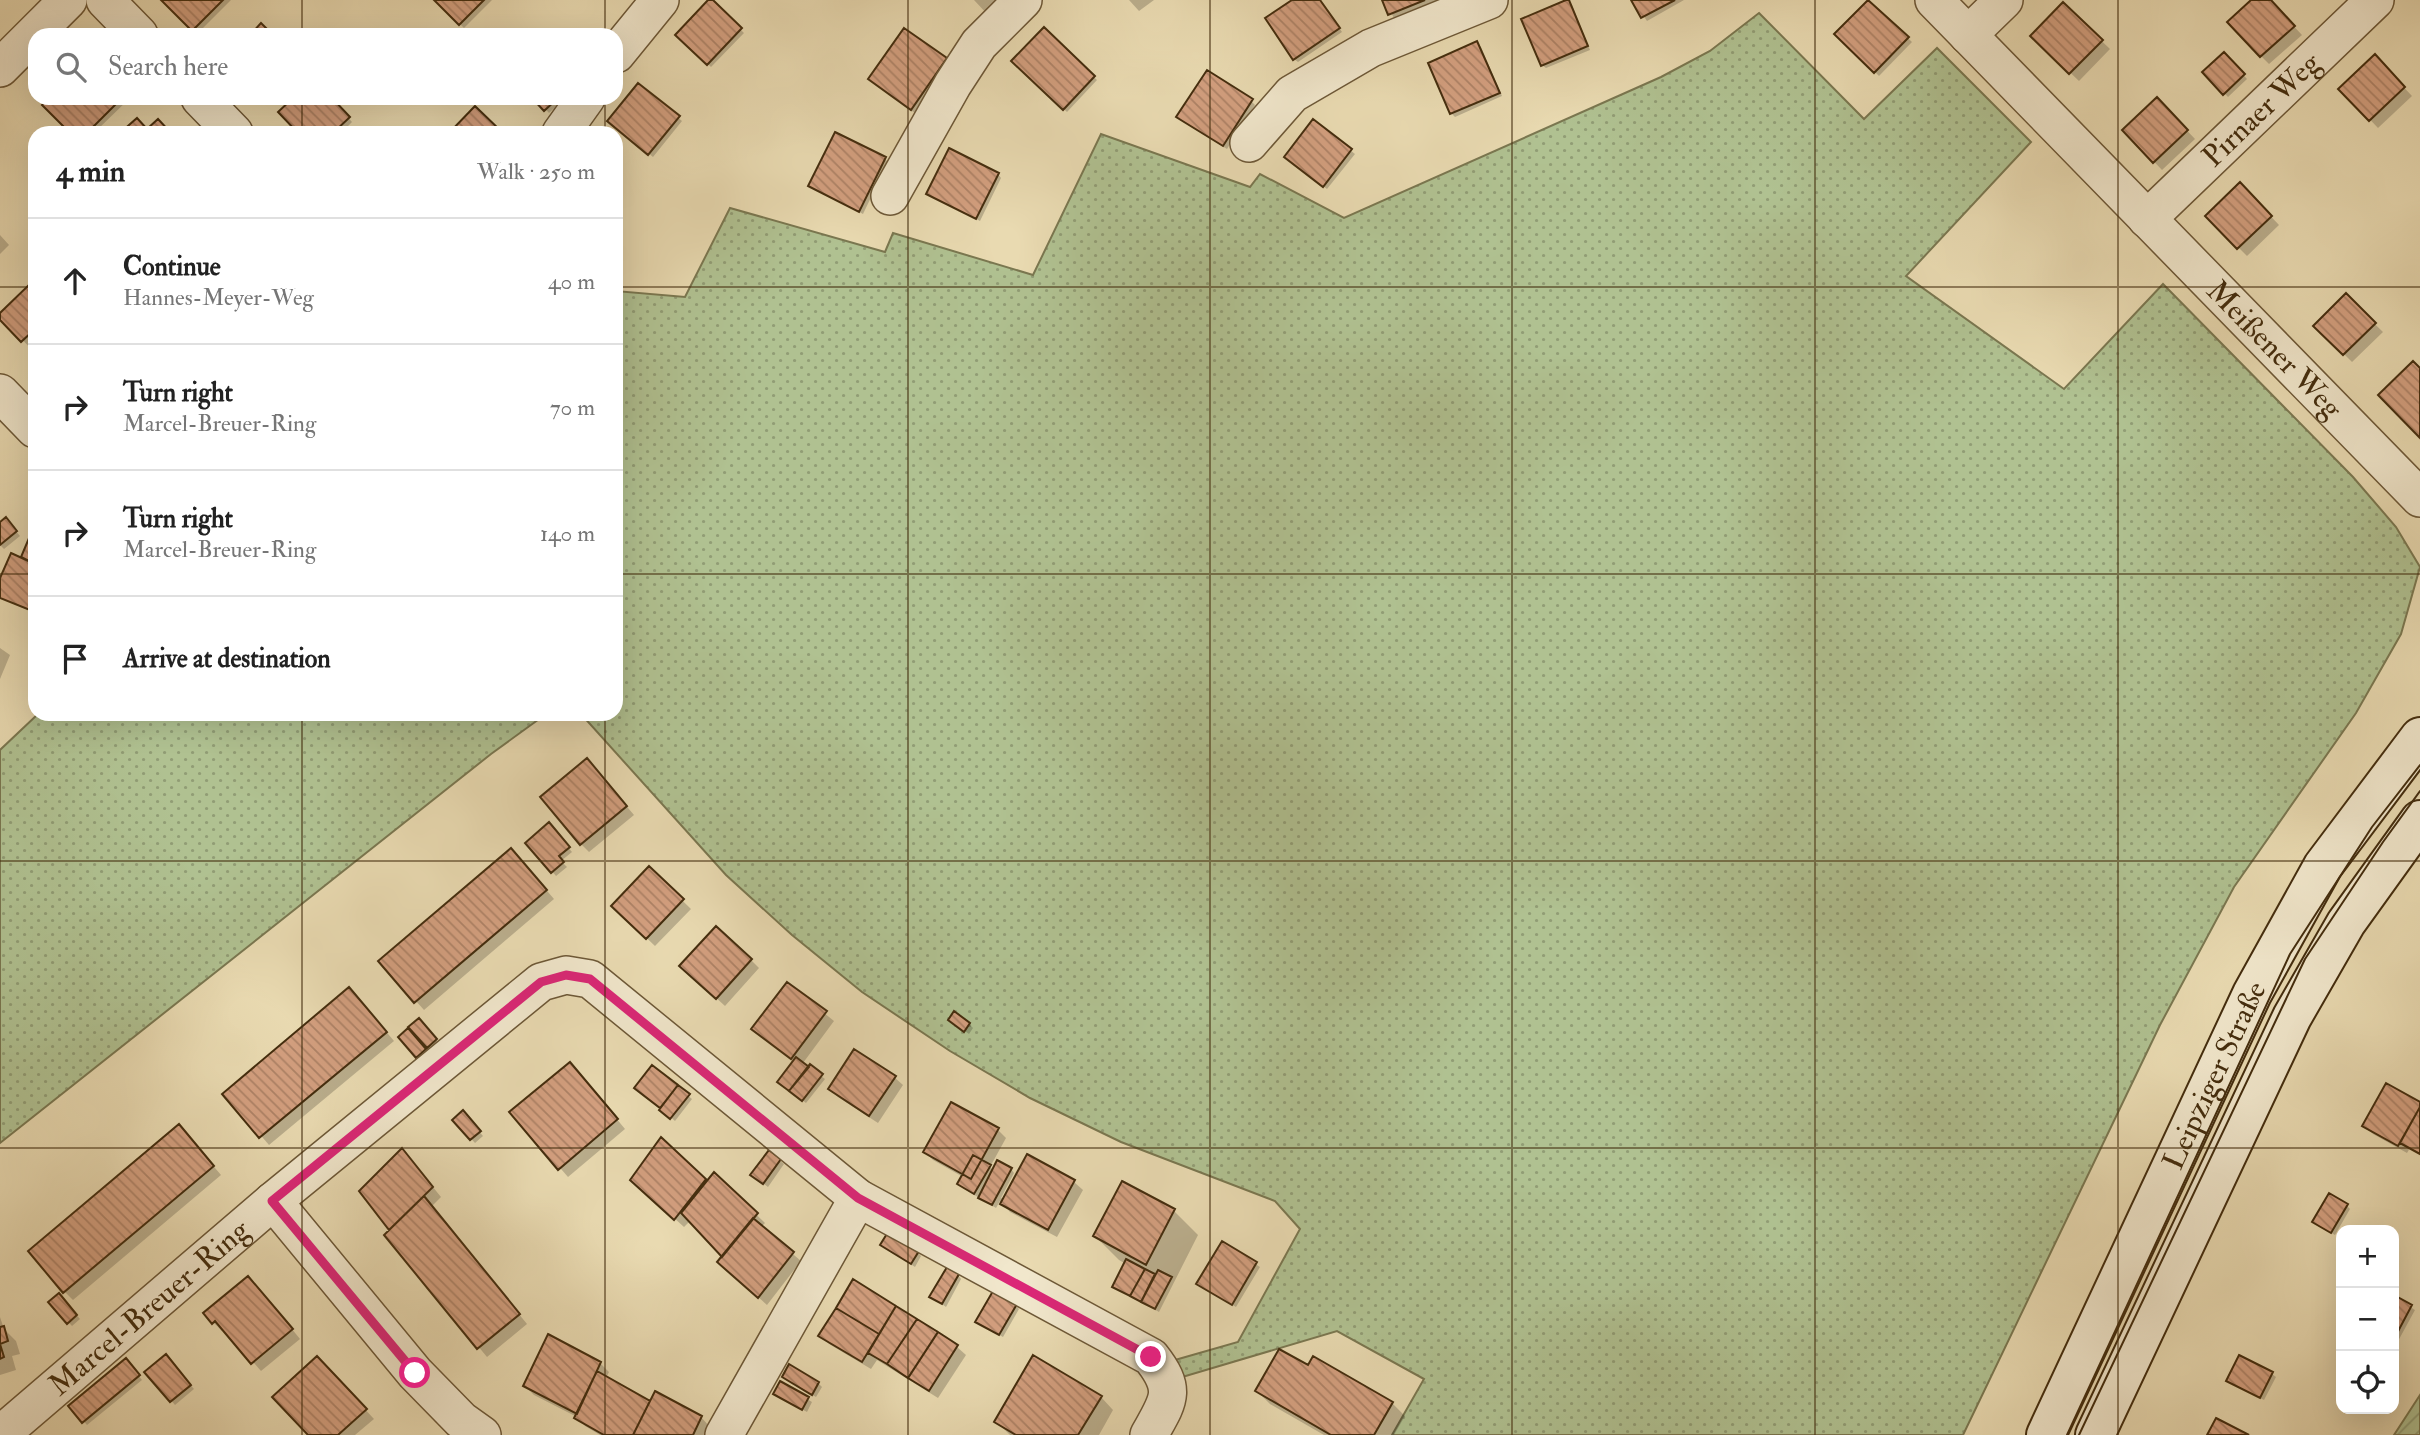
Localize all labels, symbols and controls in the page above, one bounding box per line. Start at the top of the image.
search box [28,28,623,105]
street label: Pirnaer Weg [2195,44,2329,175]
icon: search [52,48,90,86]
text: Search here [108,51,228,83]
text: 4 min [56,153,125,190]
text: Walk · 250 m [477,157,595,186]
text: Continue [123,251,221,283]
icon: ahead [56,262,94,300]
text: 40 m [548,267,595,296]
street label: Meißener Weg [2199,273,2351,427]
text: Hannes-Meyer-Weg [123,283,314,312]
text: Turn right [123,377,233,409]
icon: right [56,388,94,426]
text: 70 m [550,393,595,422]
text: Marcel-Breuer-Ring [123,409,316,438]
text: Turn right [123,503,233,535]
icon: right [56,514,94,552]
text: 140 m [540,519,595,548]
text: Marcel-Breuer-Ring [123,535,316,564]
icon: arrive [56,640,94,678]
text: Arrive at destination [123,643,331,675]
street label: Leipziger Straße [2155,975,2274,1175]
street label: Marcel-Breuer-Ring [41,1211,258,1404]
map controls [2336,1225,2399,1414]
button: + [2336,1225,2399,1288]
button: − [2336,1288,2399,1351]
route end [1135,1341,1166,1372]
button: locate [2336,1351,2399,1414]
route start [399,1357,430,1388]

